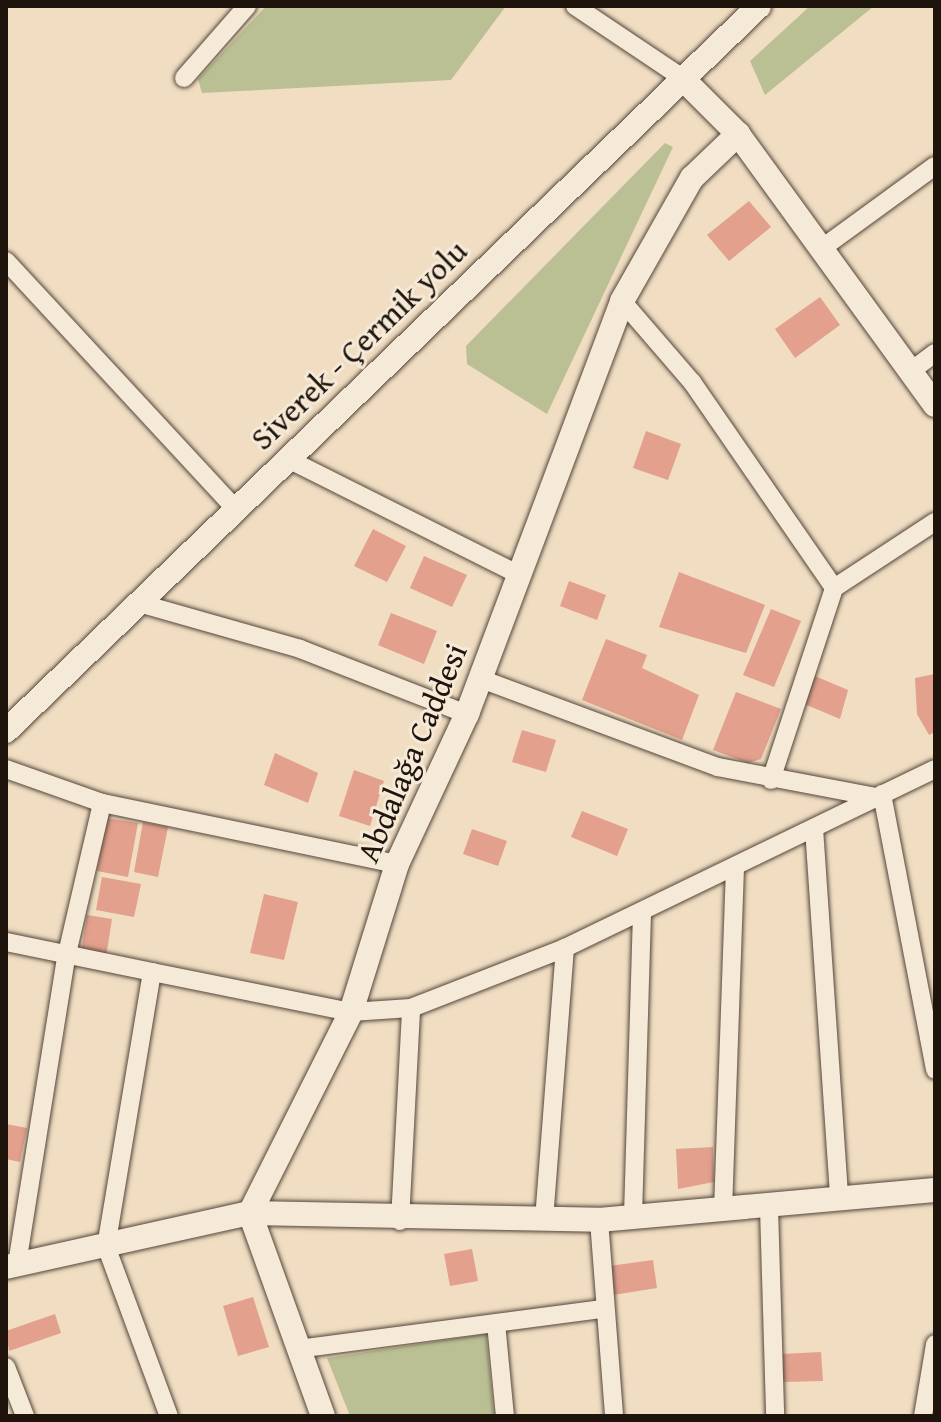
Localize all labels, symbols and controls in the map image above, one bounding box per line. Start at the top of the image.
street label: Siverek - Çermik yolu [243,232,475,458]
street label: Abdalağa Caddesi [349,638,475,868]

